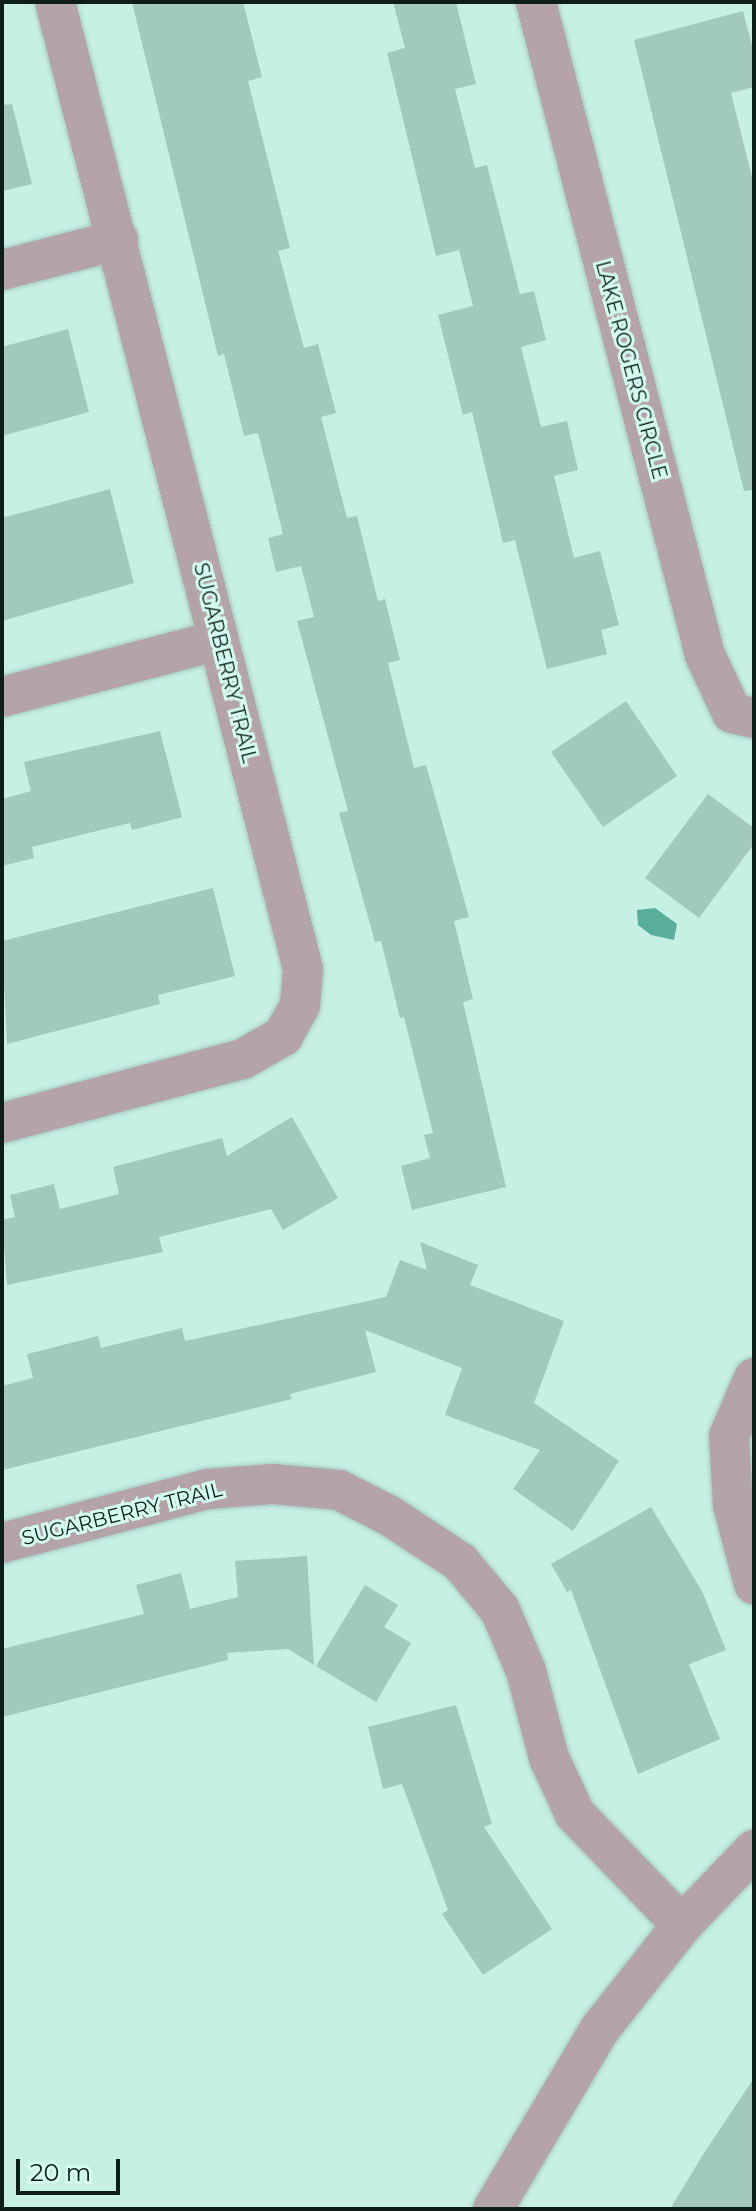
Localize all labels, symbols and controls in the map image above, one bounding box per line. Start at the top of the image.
street label: LAKE ROGERS CIRCLE [590,258,672,482]
street label: SUGARBERRY TRAIL [188,560,262,766]
street label: SUGARBERRY TRAIL [19,1477,225,1551]
scale bar [20,2143,124,2193]
text: 20 m [30,2158,91,2187]

